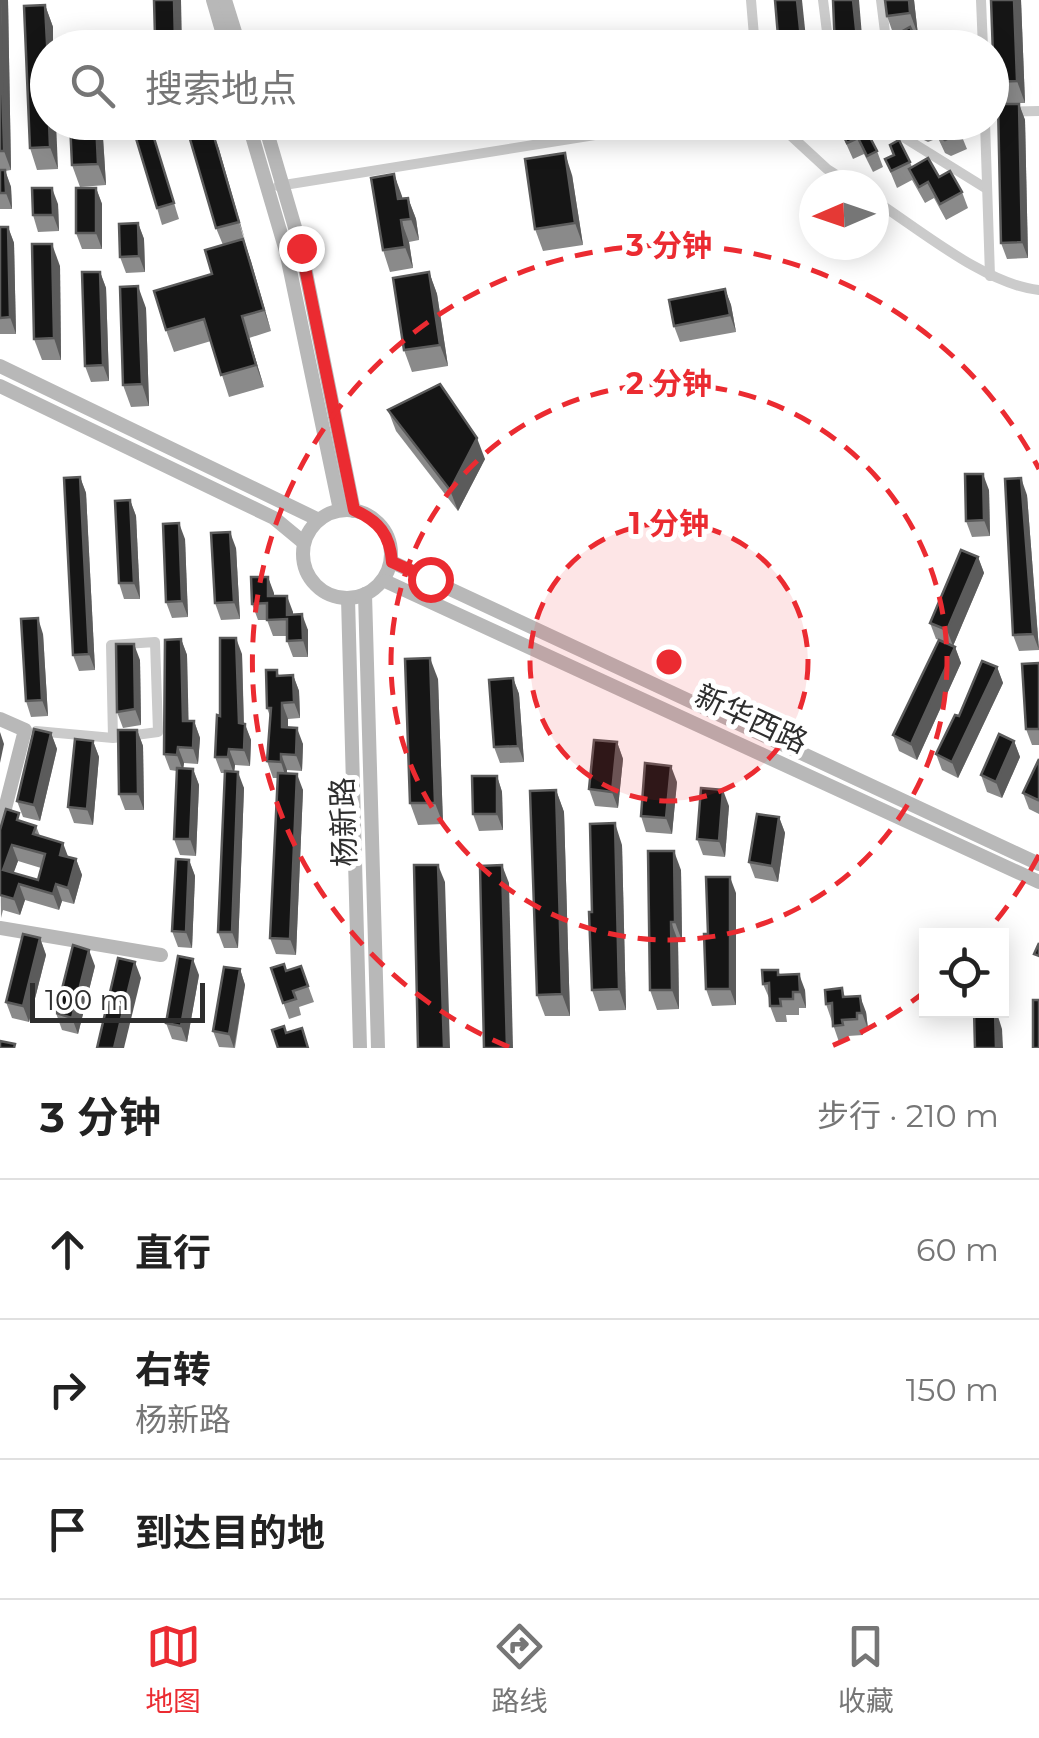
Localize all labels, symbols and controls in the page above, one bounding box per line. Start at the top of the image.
search box [30,30,1009,140]
icon: search [65,58,120,113]
text: 搜索地点 [145,65,297,112]
north arrow [799,170,889,260]
route end [279,226,325,272]
text: 3 分钟 [625,227,712,264]
text: 2 分钟 [626,365,712,402]
text: 1 分钟 [629,505,709,542]
route start [408,557,454,603]
centre of rings [651,644,687,680]
street label: 新华西路 [689,676,813,761]
street label: 杨新路 [323,776,364,868]
map controls [919,928,1009,1018]
button: locate [919,928,1009,1018]
scale bar [30,978,205,1023]
text: 100 m [45,983,129,1017]
text: 3 分钟 [40,1091,161,1143]
text: 步行 · 210 m [817,1096,999,1135]
icon: ahead [40,1222,95,1277]
text: 直行 [135,1229,211,1276]
text: 60 m [916,1230,999,1269]
text: 右转 [135,1346,211,1393]
icon: right [40,1362,95,1417]
text: 150 m [906,1370,999,1409]
text: 杨新路 [135,1400,231,1439]
icon: arrive [40,1502,95,1557]
text: 到达目的地 [135,1509,325,1556]
tab: 地图 [145,1619,201,1719]
tab: 路线 [491,1619,548,1719]
tab: 收藏 [838,1619,894,1719]

